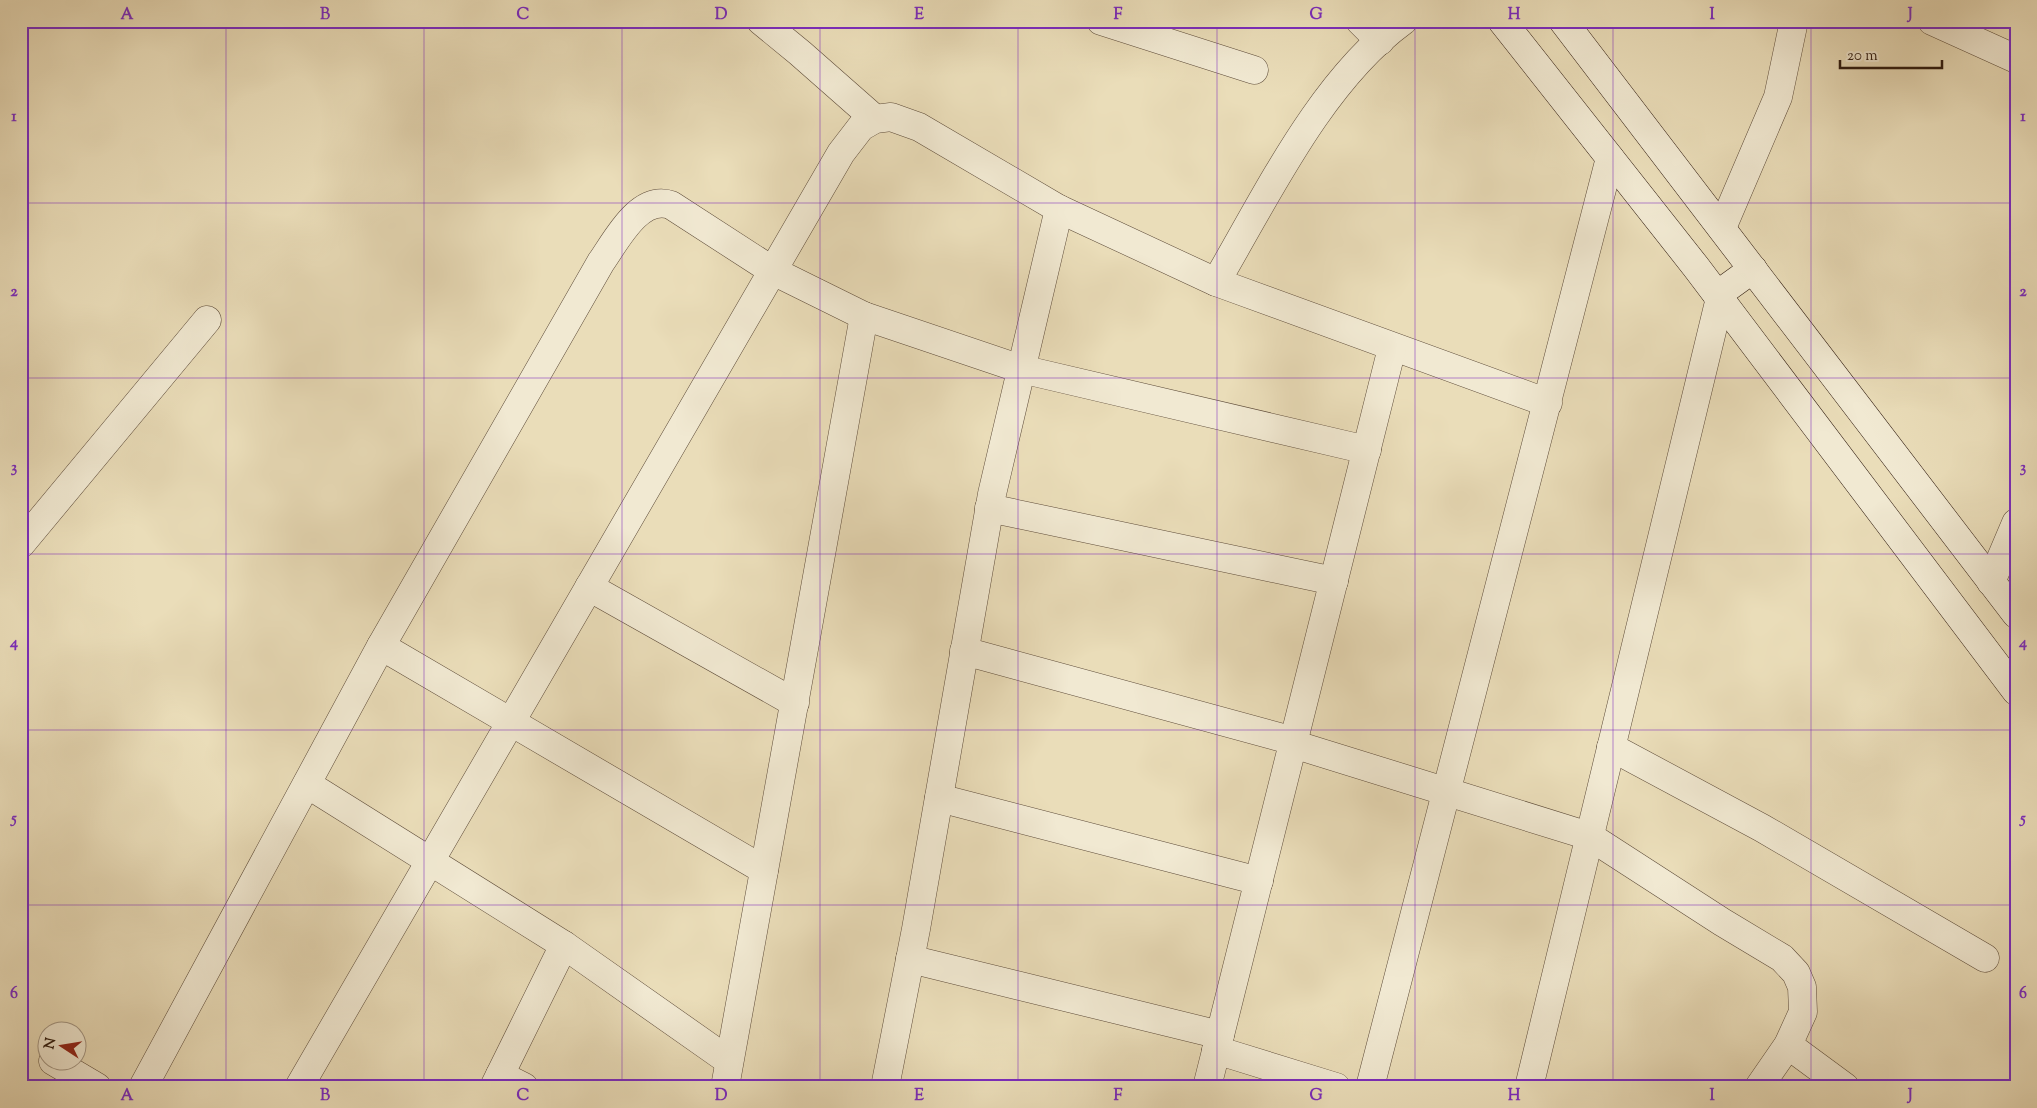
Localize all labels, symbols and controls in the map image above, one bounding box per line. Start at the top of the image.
text: A [121,4,134,27]
text: B [320,4,330,27]
text: C [517,4,530,27]
text: D [715,4,728,27]
text: E [914,4,924,27]
text: F [1114,4,1123,27]
text: G [1309,4,1323,27]
text: H [1508,4,1521,27]
text: I [1709,4,1715,27]
text: J [1906,4,1913,27]
scale bar [1840,38,1942,70]
text: 20 m [1847,46,1878,67]
text: 1 [11,106,17,129]
text: 1 [2020,106,2026,129]
text: 2 [10,281,18,304]
text: 2 [2019,281,2027,304]
text: 3 [11,457,18,480]
text: 3 [2020,457,2027,480]
text: 4 [9,632,18,655]
text: 4 [2018,632,2027,655]
text: 5 [9,808,17,831]
text: 5 [2018,808,2026,831]
text: 6 [10,983,18,1006]
text: 6 [2019,983,2027,1006]
north arrow [38,1020,88,1070]
text: N [40,1036,62,1051]
text: A [121,1085,134,1108]
text: B [320,1085,330,1108]
text: C [517,1085,530,1108]
text: D [715,1085,728,1108]
text: E [914,1085,924,1108]
text: F [1114,1085,1123,1108]
text: G [1309,1085,1323,1108]
text: H [1508,1085,1521,1108]
text: I [1709,1085,1715,1108]
text: J [1906,1085,1913,1108]

